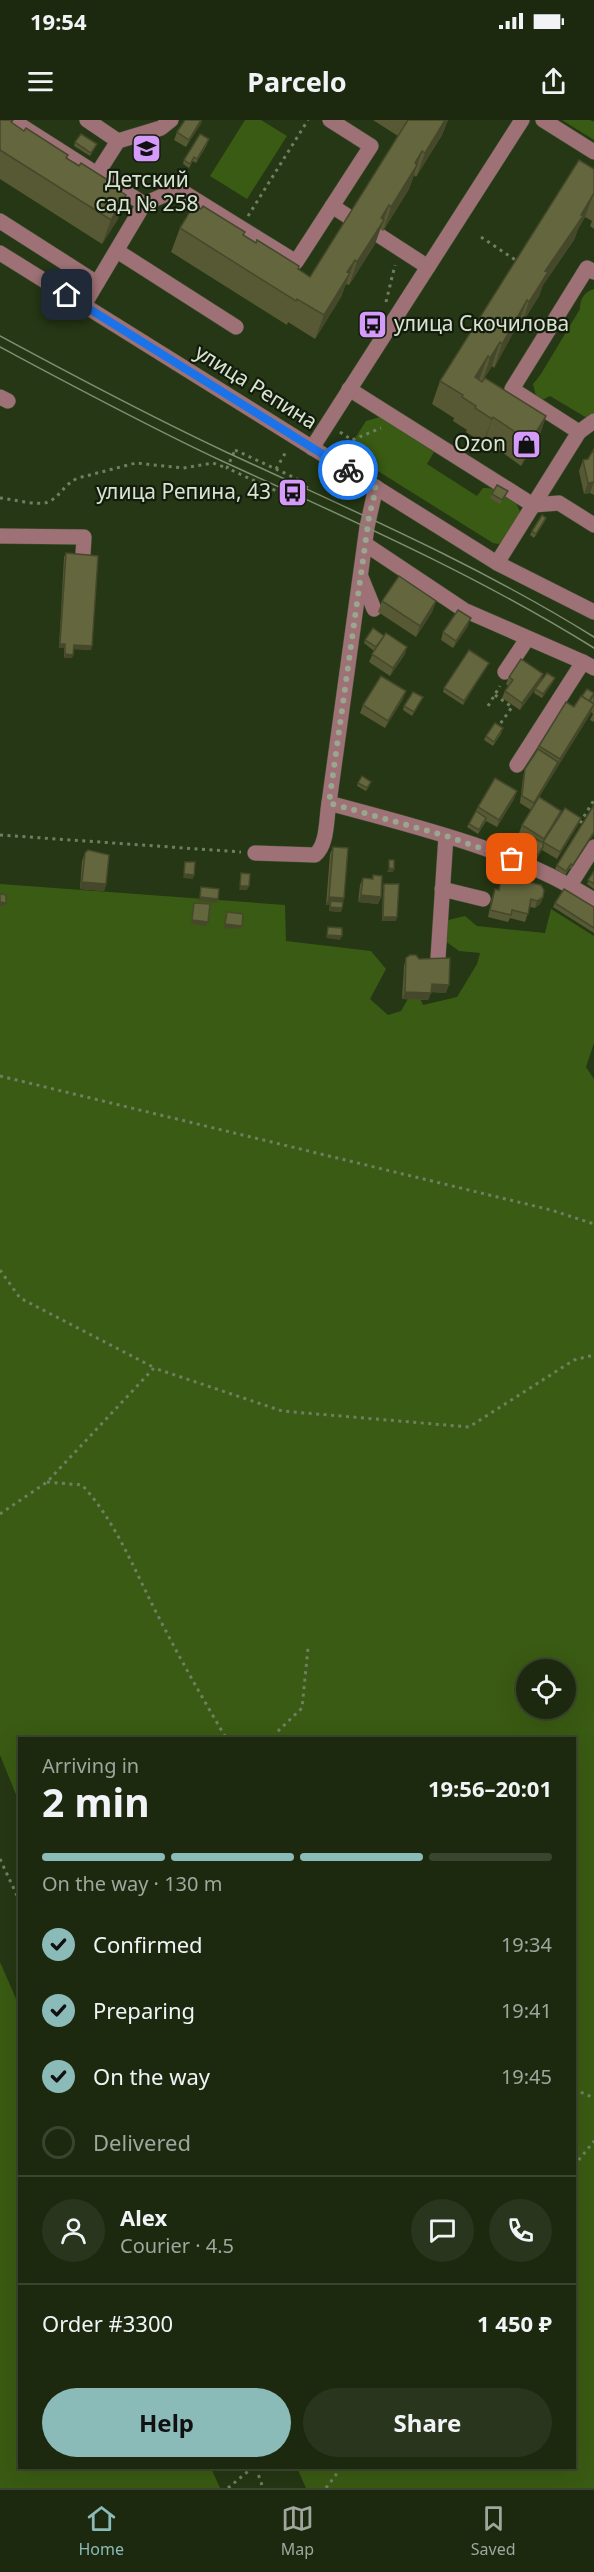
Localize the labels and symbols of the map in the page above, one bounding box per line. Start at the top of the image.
school or university icon: Детский сад № 258 [131,133,163,165]
place label: Детский сад № 258 [95,165,199,217]
pin [41,269,92,320]
bus stop icon: улица Скочилова [357,308,389,340]
place label: улица Скочилова [394,309,569,337]
street label: улица Репина [190,337,323,435]
shop icon: Ozon [511,428,543,460]
place label: Ozon [454,429,506,457]
courier [318,440,378,500]
bus stop icon: улица Репина, 43 [276,476,308,508]
place label: улица Репина, 43 [96,477,271,505]
pin [486,833,537,884]

